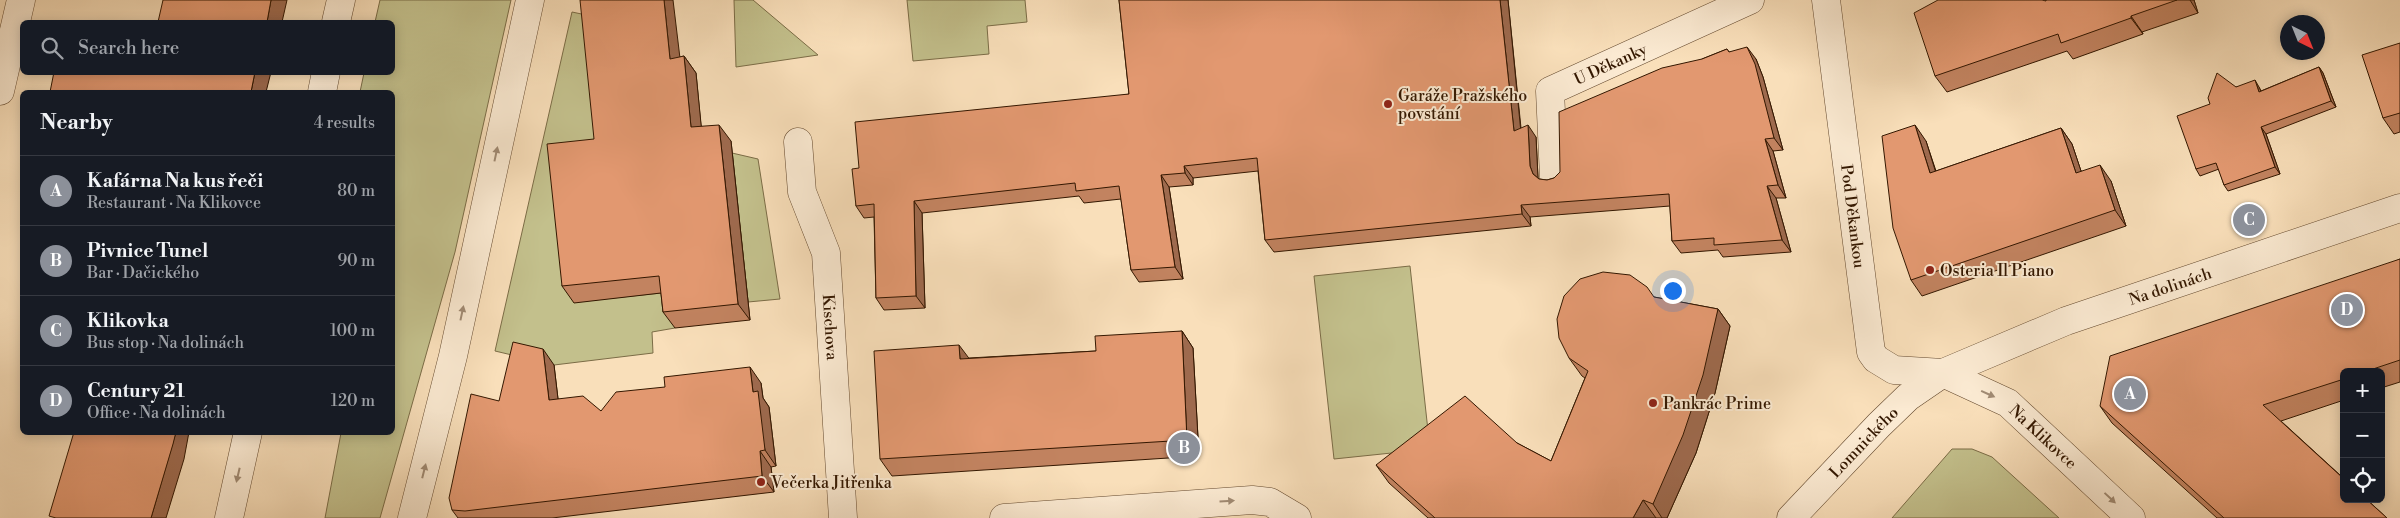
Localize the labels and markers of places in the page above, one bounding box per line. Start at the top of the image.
place label: Garáže Pražského povstání [1398,86,1527,124]
marker: Garáže Pražského povstání [1382,98,1394,110]
pin: C [2233,201,2265,239]
place label: Osteria Il Piano [1940,261,2054,281]
marker: Osteria Il Piano [1924,264,1936,276]
pin: D [2331,291,2363,329]
pin: A [2114,375,2146,413]
place label: Pankrác Prime [1663,394,1771,414]
marker: Pankrác Prime [1647,397,1659,409]
pin: B [1168,429,1200,467]
place label: Večerka Jitřenka [770,473,893,493]
marker: Večerka Jitřenka [755,476,767,488]

